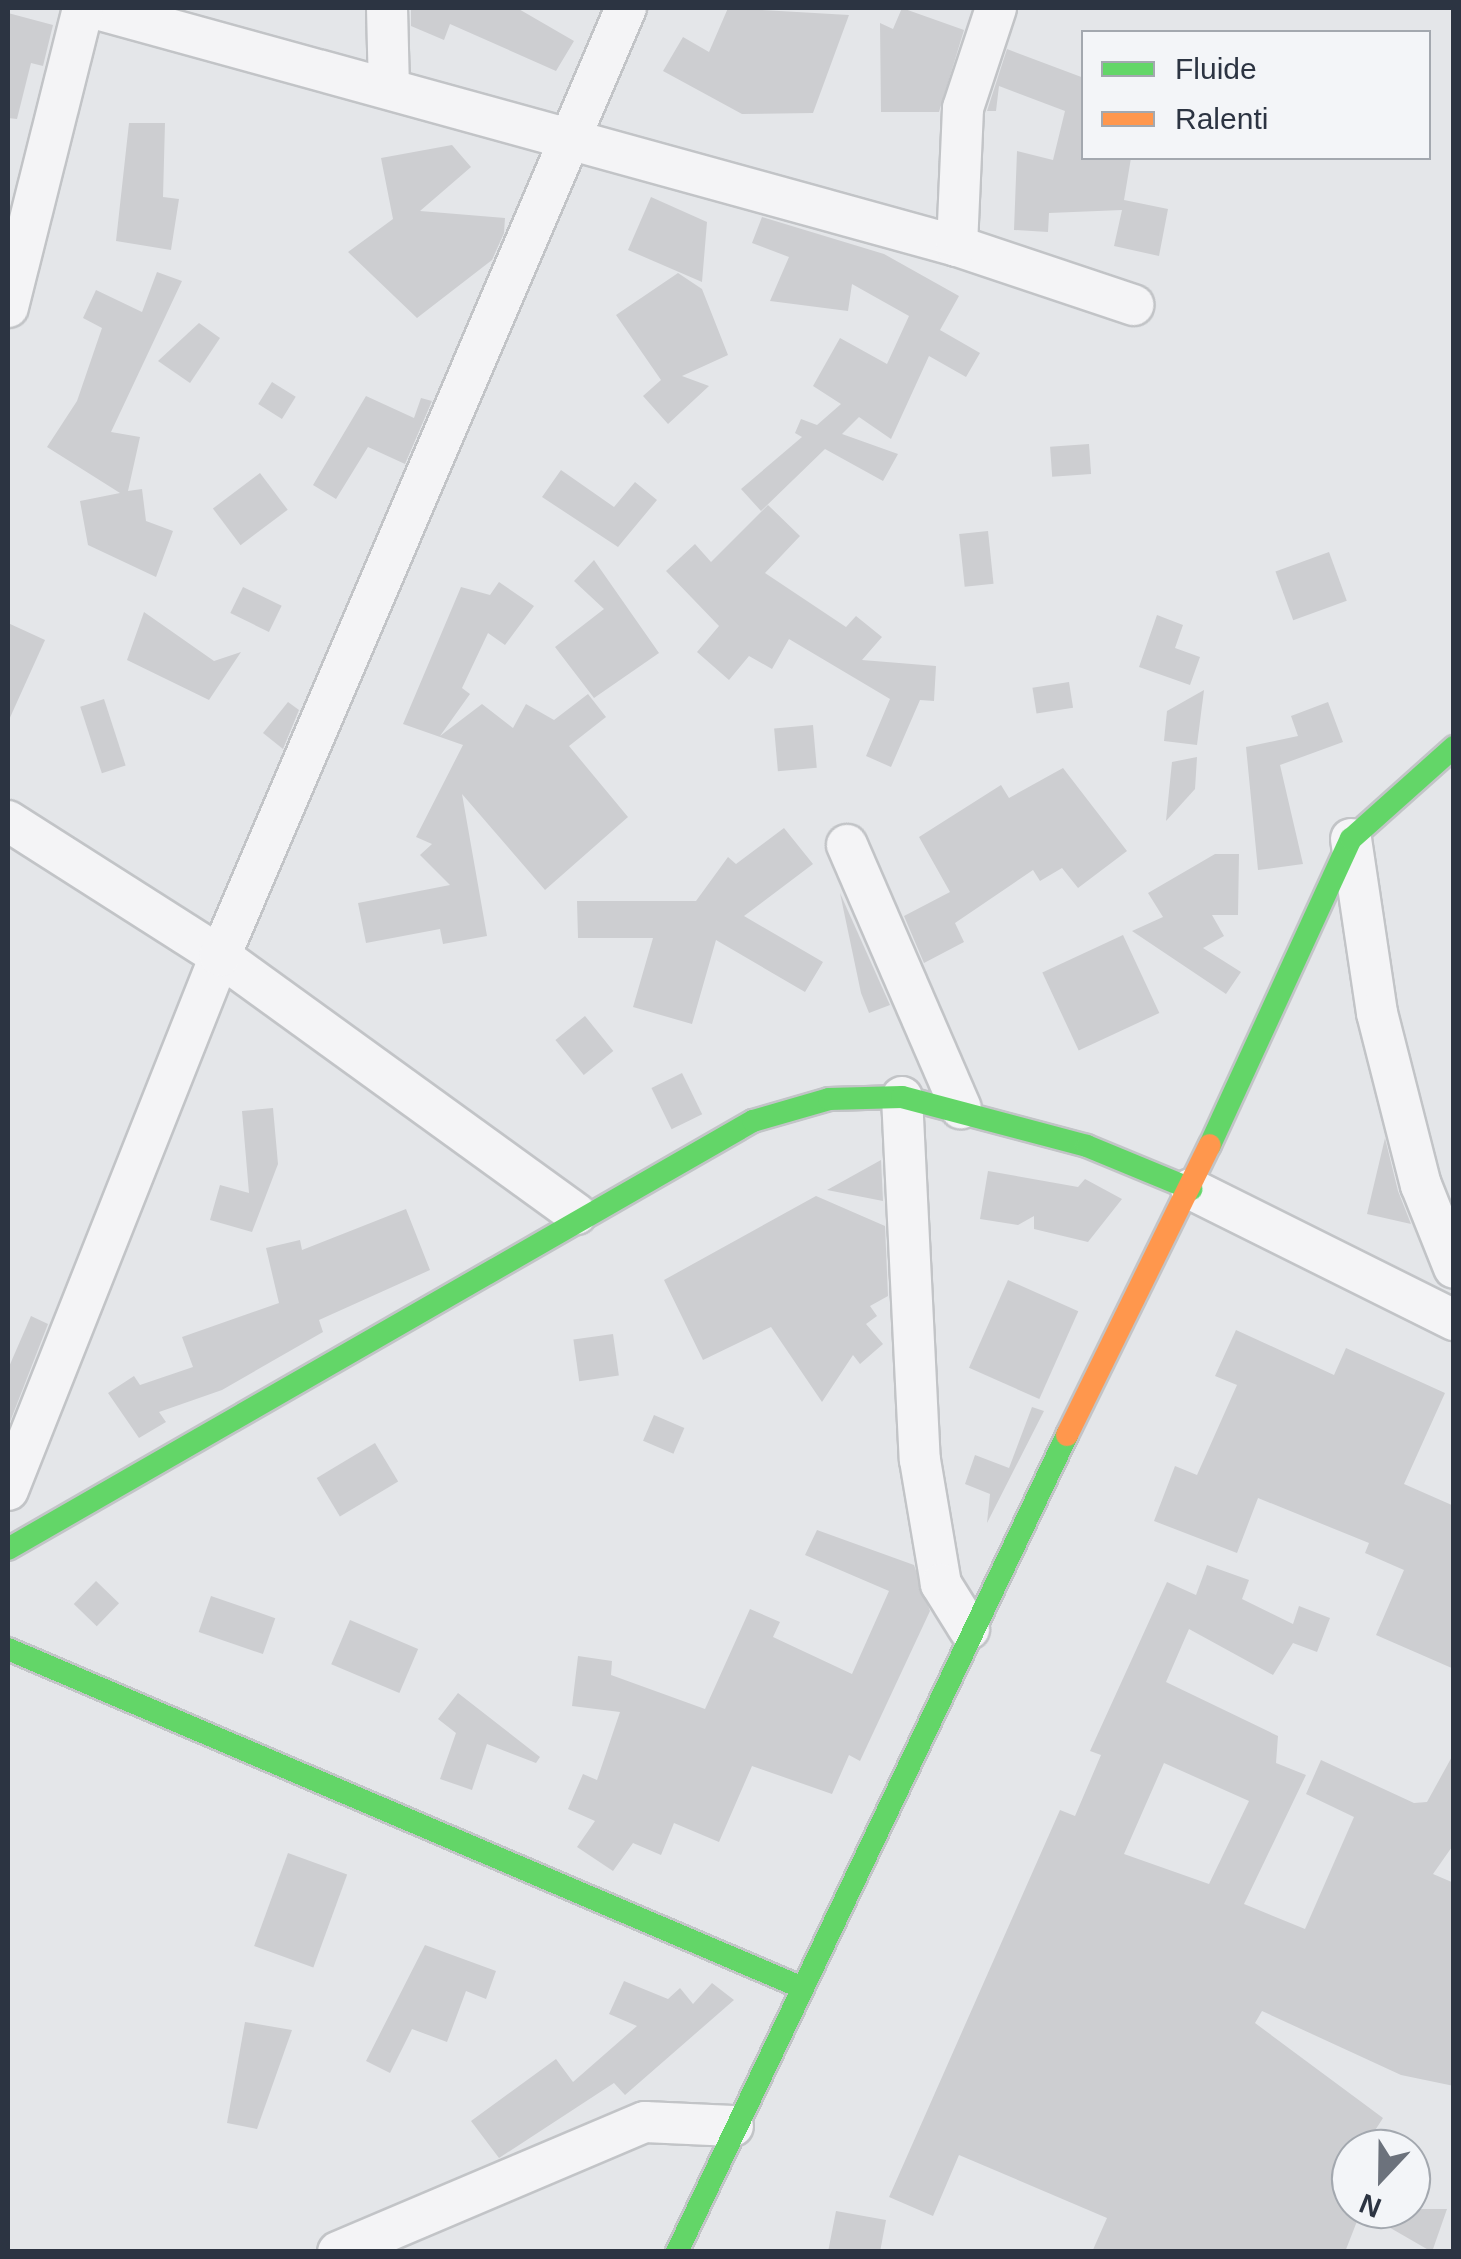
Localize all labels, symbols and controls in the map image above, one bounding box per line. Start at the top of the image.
legend [1081,30,1431,160]
text: Fluide [1175,52,1257,85]
text: Ralenti [1175,102,1268,135]
north arrow [1331,2129,1431,2229]
text: N [1355,2187,1386,2224]

